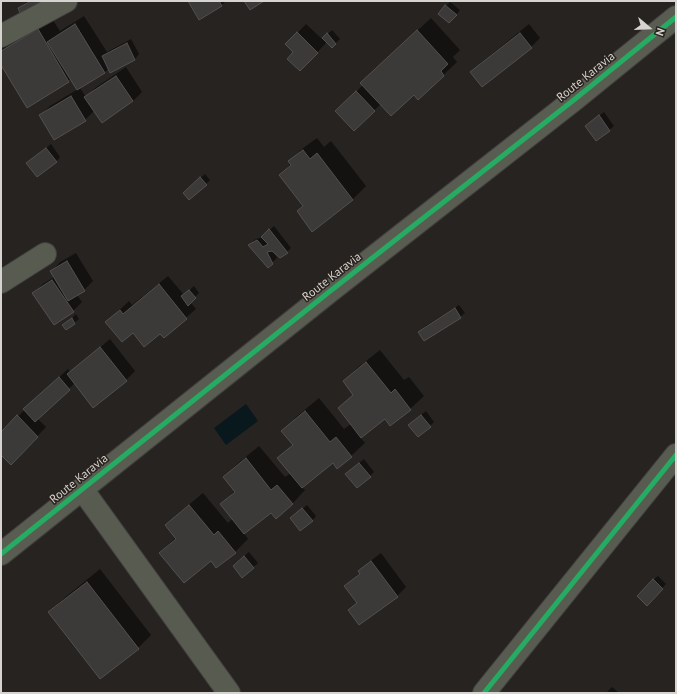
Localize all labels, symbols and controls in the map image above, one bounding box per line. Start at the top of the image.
north arrow [629,8,669,48]
text: N [653,26,668,38]
street label: Route Karavia [554,49,618,105]
street label: Route Karavia [300,250,364,304]
street label: Route Karavia [47,451,111,507]

